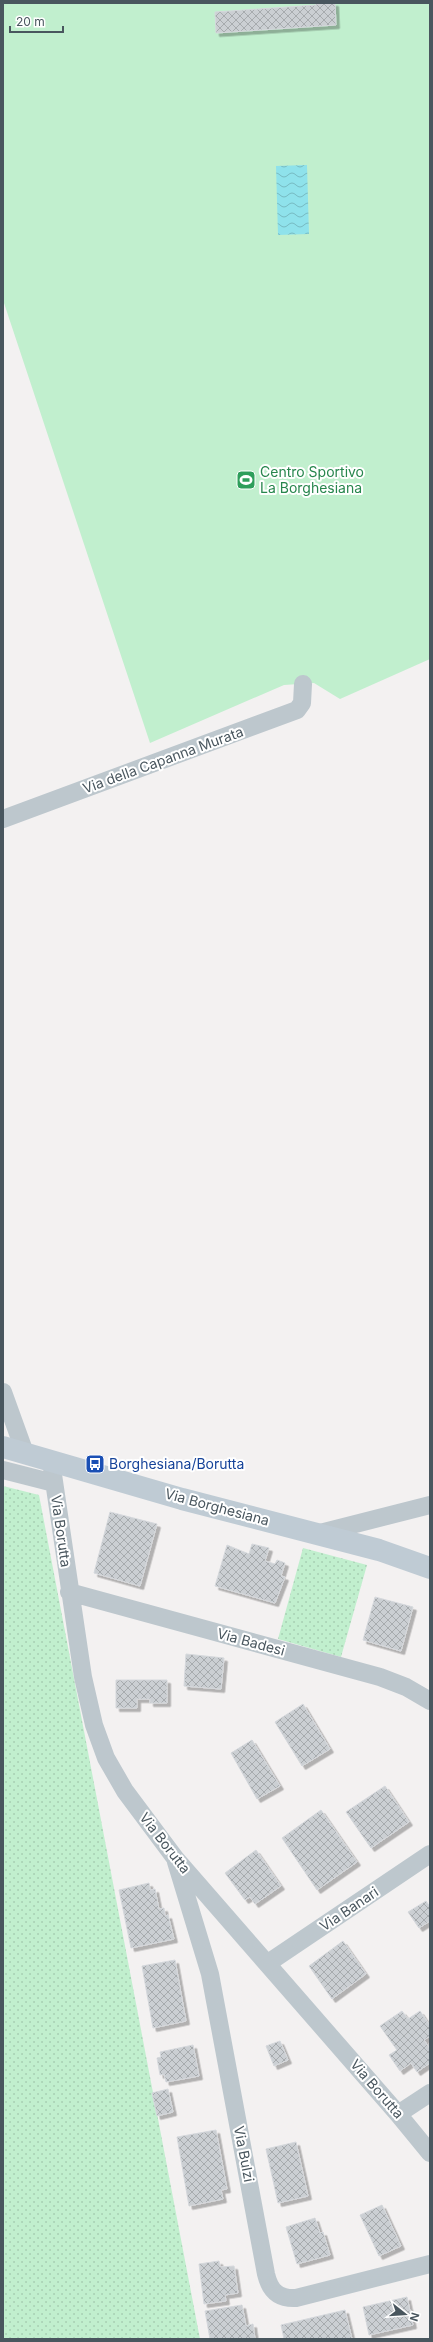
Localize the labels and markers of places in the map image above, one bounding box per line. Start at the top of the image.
place label: Centro Sportivo La Borghesiana [260,463,364,496]
sports icon: Centro Sportivo La Borghesiana [235,469,257,491]
bus stop icon: Borghesiana/Borutta [84,1453,106,1475]
place label: Borghesiana/Borutta [109,1455,244,1472]

